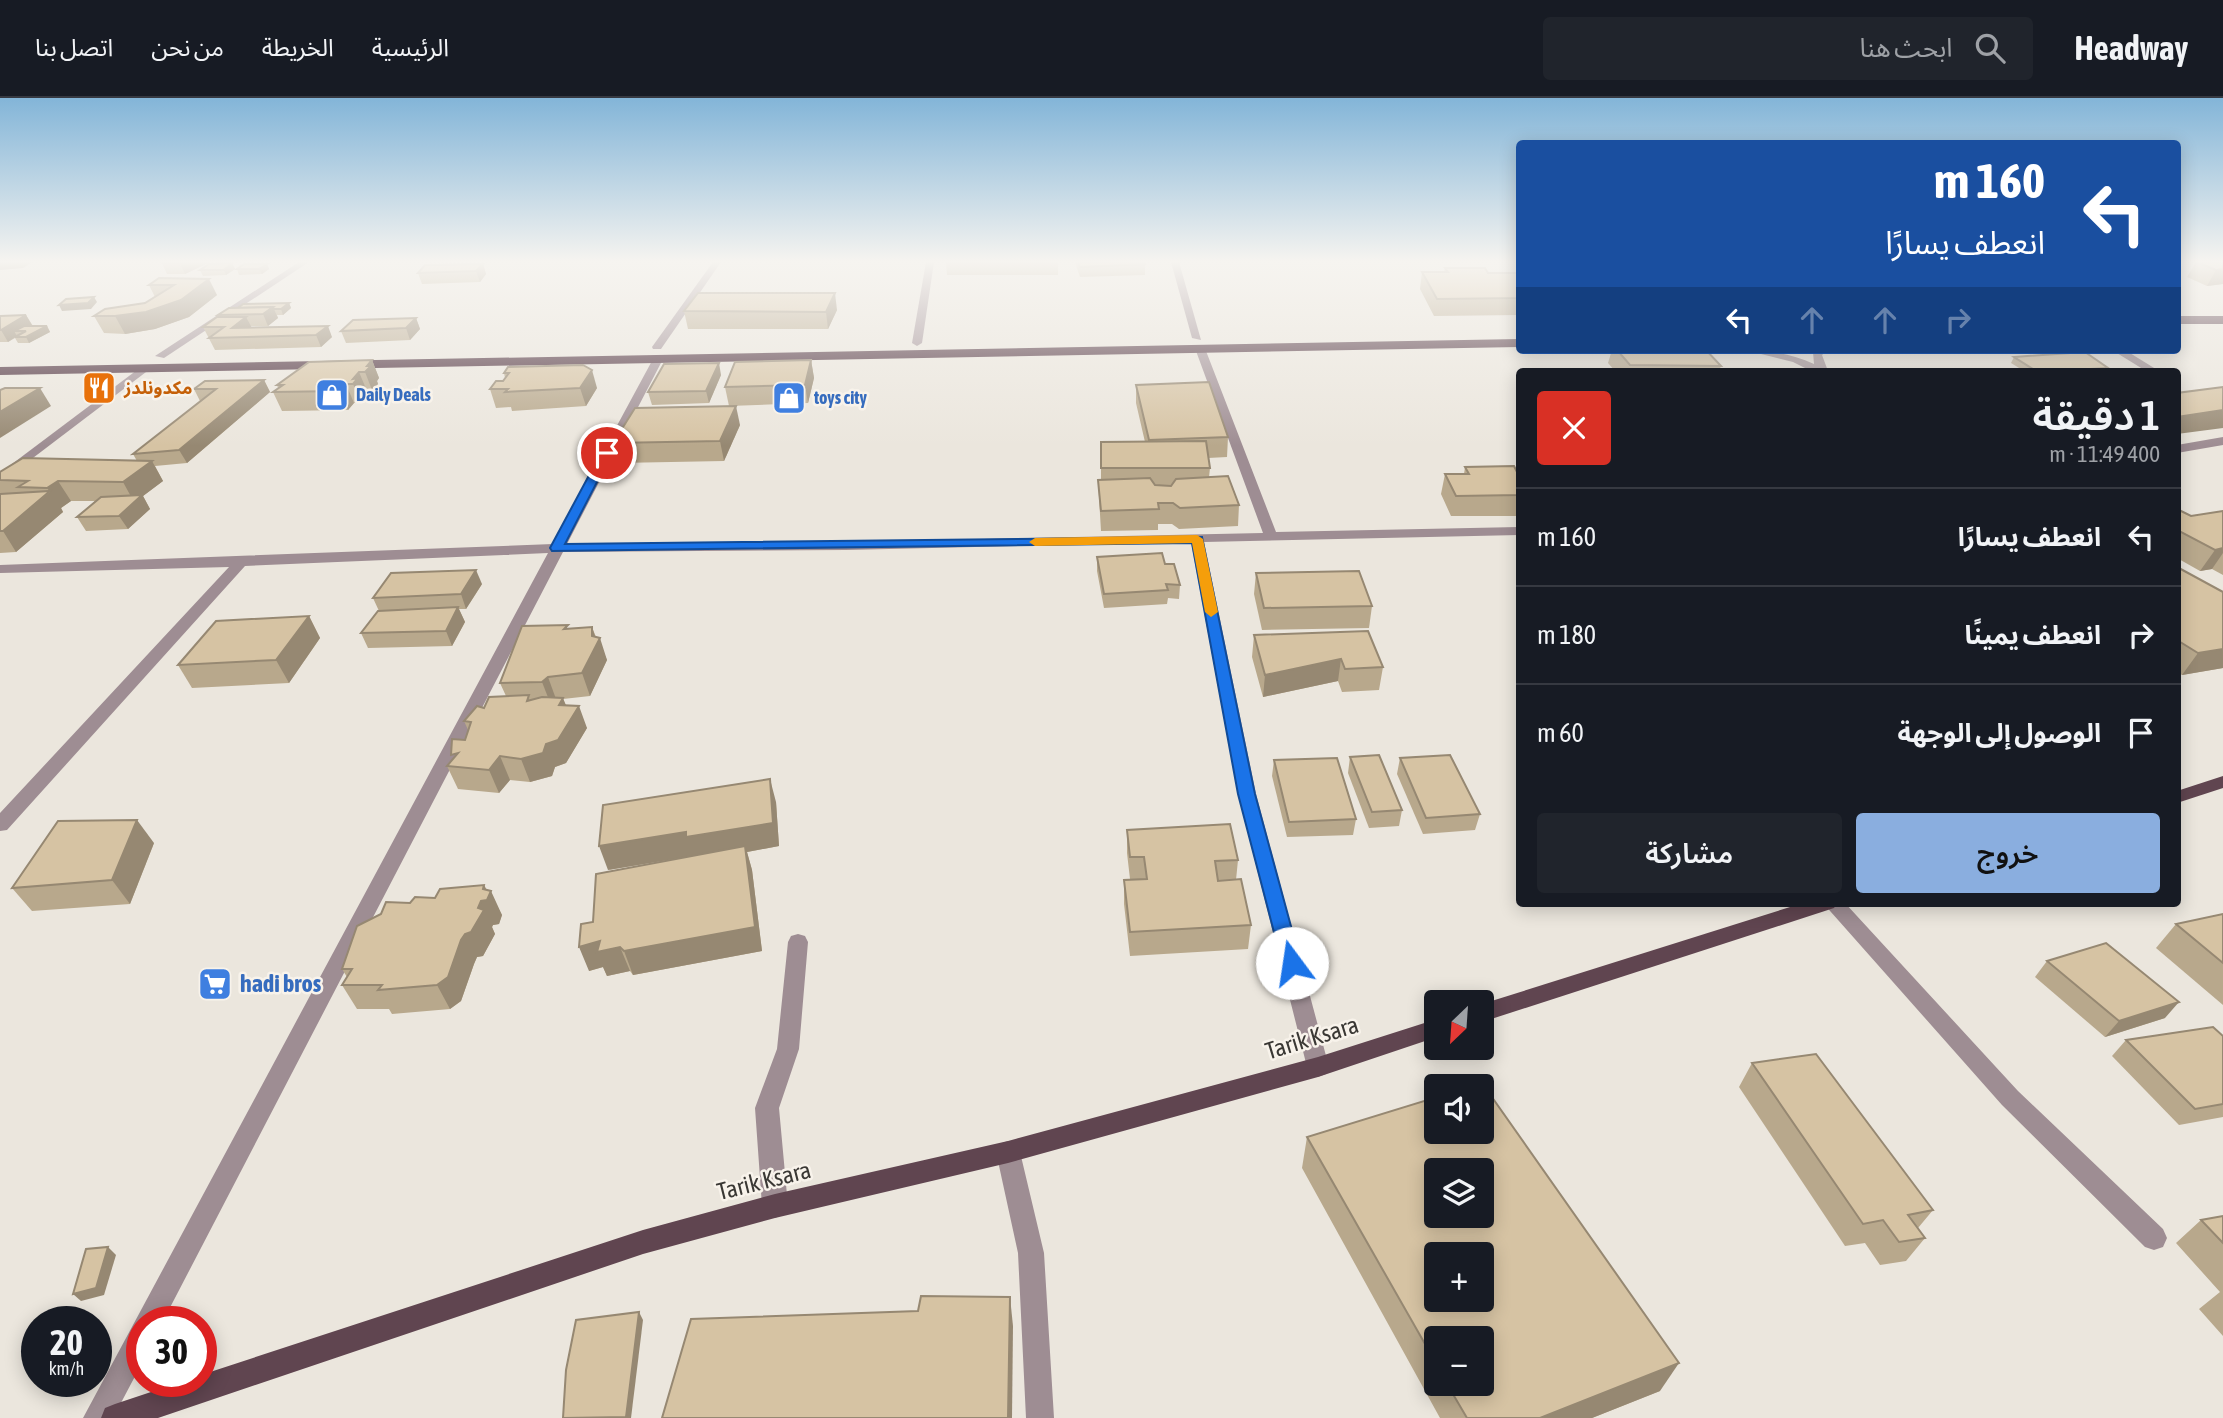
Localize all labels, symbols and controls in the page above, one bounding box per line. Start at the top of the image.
search box [1543,17,2033,80]
icon: search [1971,29,2009,67]
text: Headway [2075,29,2188,67]
text: ابحث هنا [1859,33,1953,63]
text: اتصل بنا [35,34,113,61]
text: من نحن [151,34,224,61]
text: الخريطة [262,34,334,61]
text: الرئيسية [372,34,449,61]
text: 160 m [1934,152,2045,208]
icon: left [2069,168,2160,259]
text: انعطف يسارًا [1885,224,2045,261]
icon: left [1720,301,1758,339]
icon: ahead [1793,301,1831,339]
icon: ahead [1866,301,1904,339]
icon: right [1939,301,1977,339]
restaurant icon: مكدونلدز [80,369,118,407]
shop icon: Daily Deals [313,376,351,414]
place label: مكدونلدز [123,377,192,399]
shop icon: toys city [770,379,808,417]
place label: Daily Deals [356,384,431,405]
place label: toys city [813,387,868,408]
button: close [1537,391,1611,465]
text: 1 دقيقة [2033,391,2160,439]
pin [577,423,637,483]
icon: arrive [588,434,626,472]
text: 400 m · 11:49 [2049,441,2160,467]
icon: left [2122,518,2160,556]
text: 160 m [1537,522,1596,552]
text: انعطف يسارًا [1958,522,2101,552]
icon: right [2122,616,2160,654]
text: 180 m [1537,620,1596,650]
text: انعطف يمينًا [1964,620,2101,650]
icon: arrive [2122,714,2160,752]
text: 60 m [1537,718,1584,748]
text: الوصول إلى الوجهة [1898,718,2101,748]
button: مشاركة [1537,813,1842,893]
button: خروج [1856,813,2160,893]
position arrow [1255,926,1329,1000]
supermarket icon: hadi bros [196,965,234,1003]
place label: hadi bros [240,970,322,997]
north arrow [1424,990,1494,1060]
map controls [1424,990,1494,1396]
street label: Tarik Ksara [1262,1011,1362,1064]
button: sound [1424,1074,1494,1144]
street label: Tarik Ksara [714,1156,814,1205]
button: layers [1424,1158,1494,1228]
button: + [1424,1242,1494,1312]
speed limit sign: 30 [126,1306,217,1397]
text: 20 [50,1322,83,1362]
button: − [1424,1326,1494,1396]
text: km/h [49,1358,84,1379]

